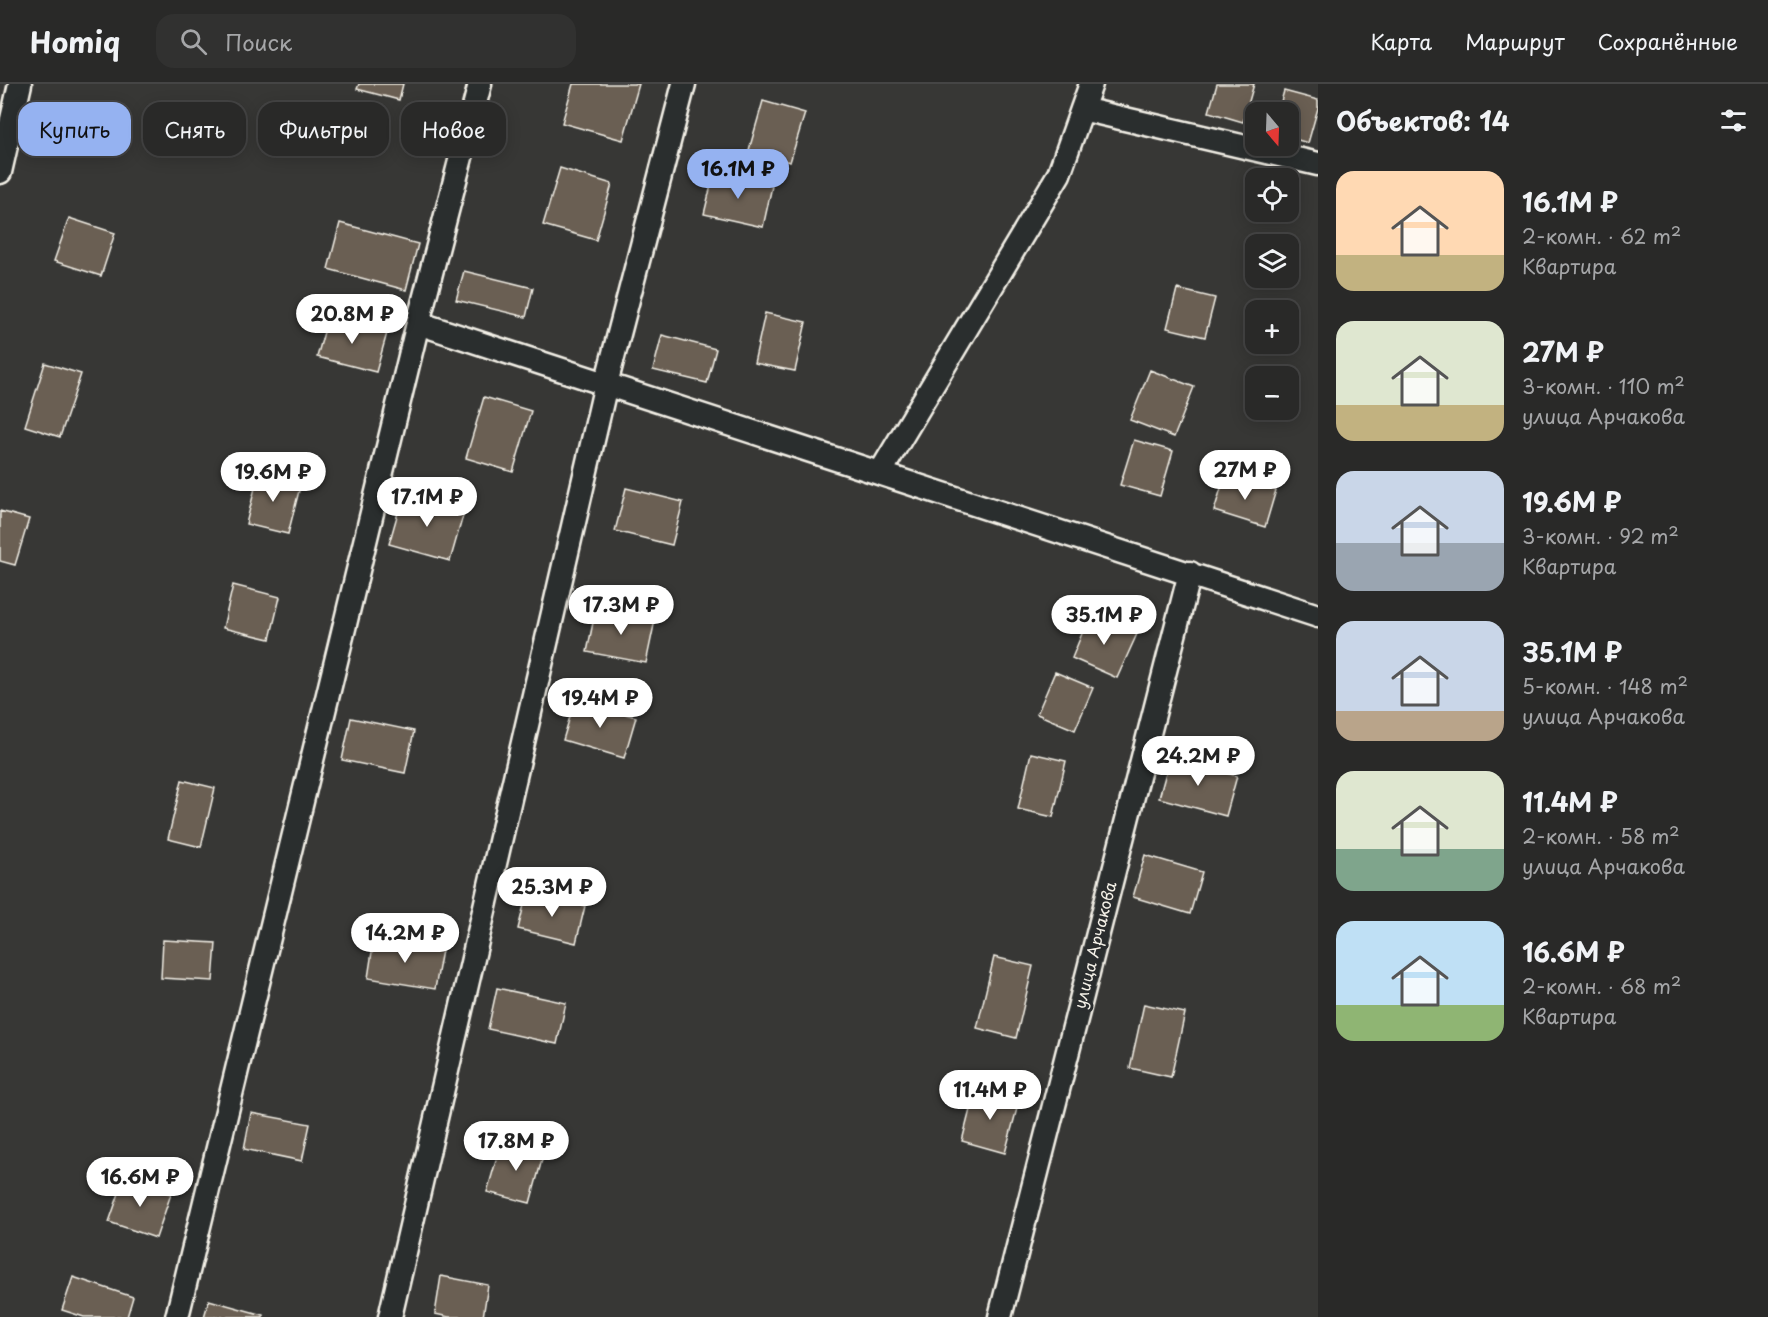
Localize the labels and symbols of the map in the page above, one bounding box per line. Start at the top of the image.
north arrow [1245,102,1299,156]
pin: 16.1M ₽ [683,149,793,200]
pin: 20.8M ₽ [297,294,407,345]
pin: 27M ₽ [1203,450,1287,501]
pin: 19.6M ₽ [218,452,328,503]
pin: 17.1M ₽ [372,477,482,528]
pin: 17.3M ₽ [566,585,676,636]
pin: 35.1M ₽ [1049,595,1159,646]
pin: 19.4M ₽ [545,678,655,729]
pin: 24.2M ₽ [1143,736,1253,787]
pin: 25.3M ₽ [497,867,607,918]
street label: улица Арчакова [1067,879,1121,1011]
pin: 14.2M ₽ [350,913,460,964]
pin: 11.4M ₽ [935,1070,1045,1121]
pin: 17.8M ₽ [461,1121,571,1172]
pin: 16.6M ₽ [85,1157,195,1208]

